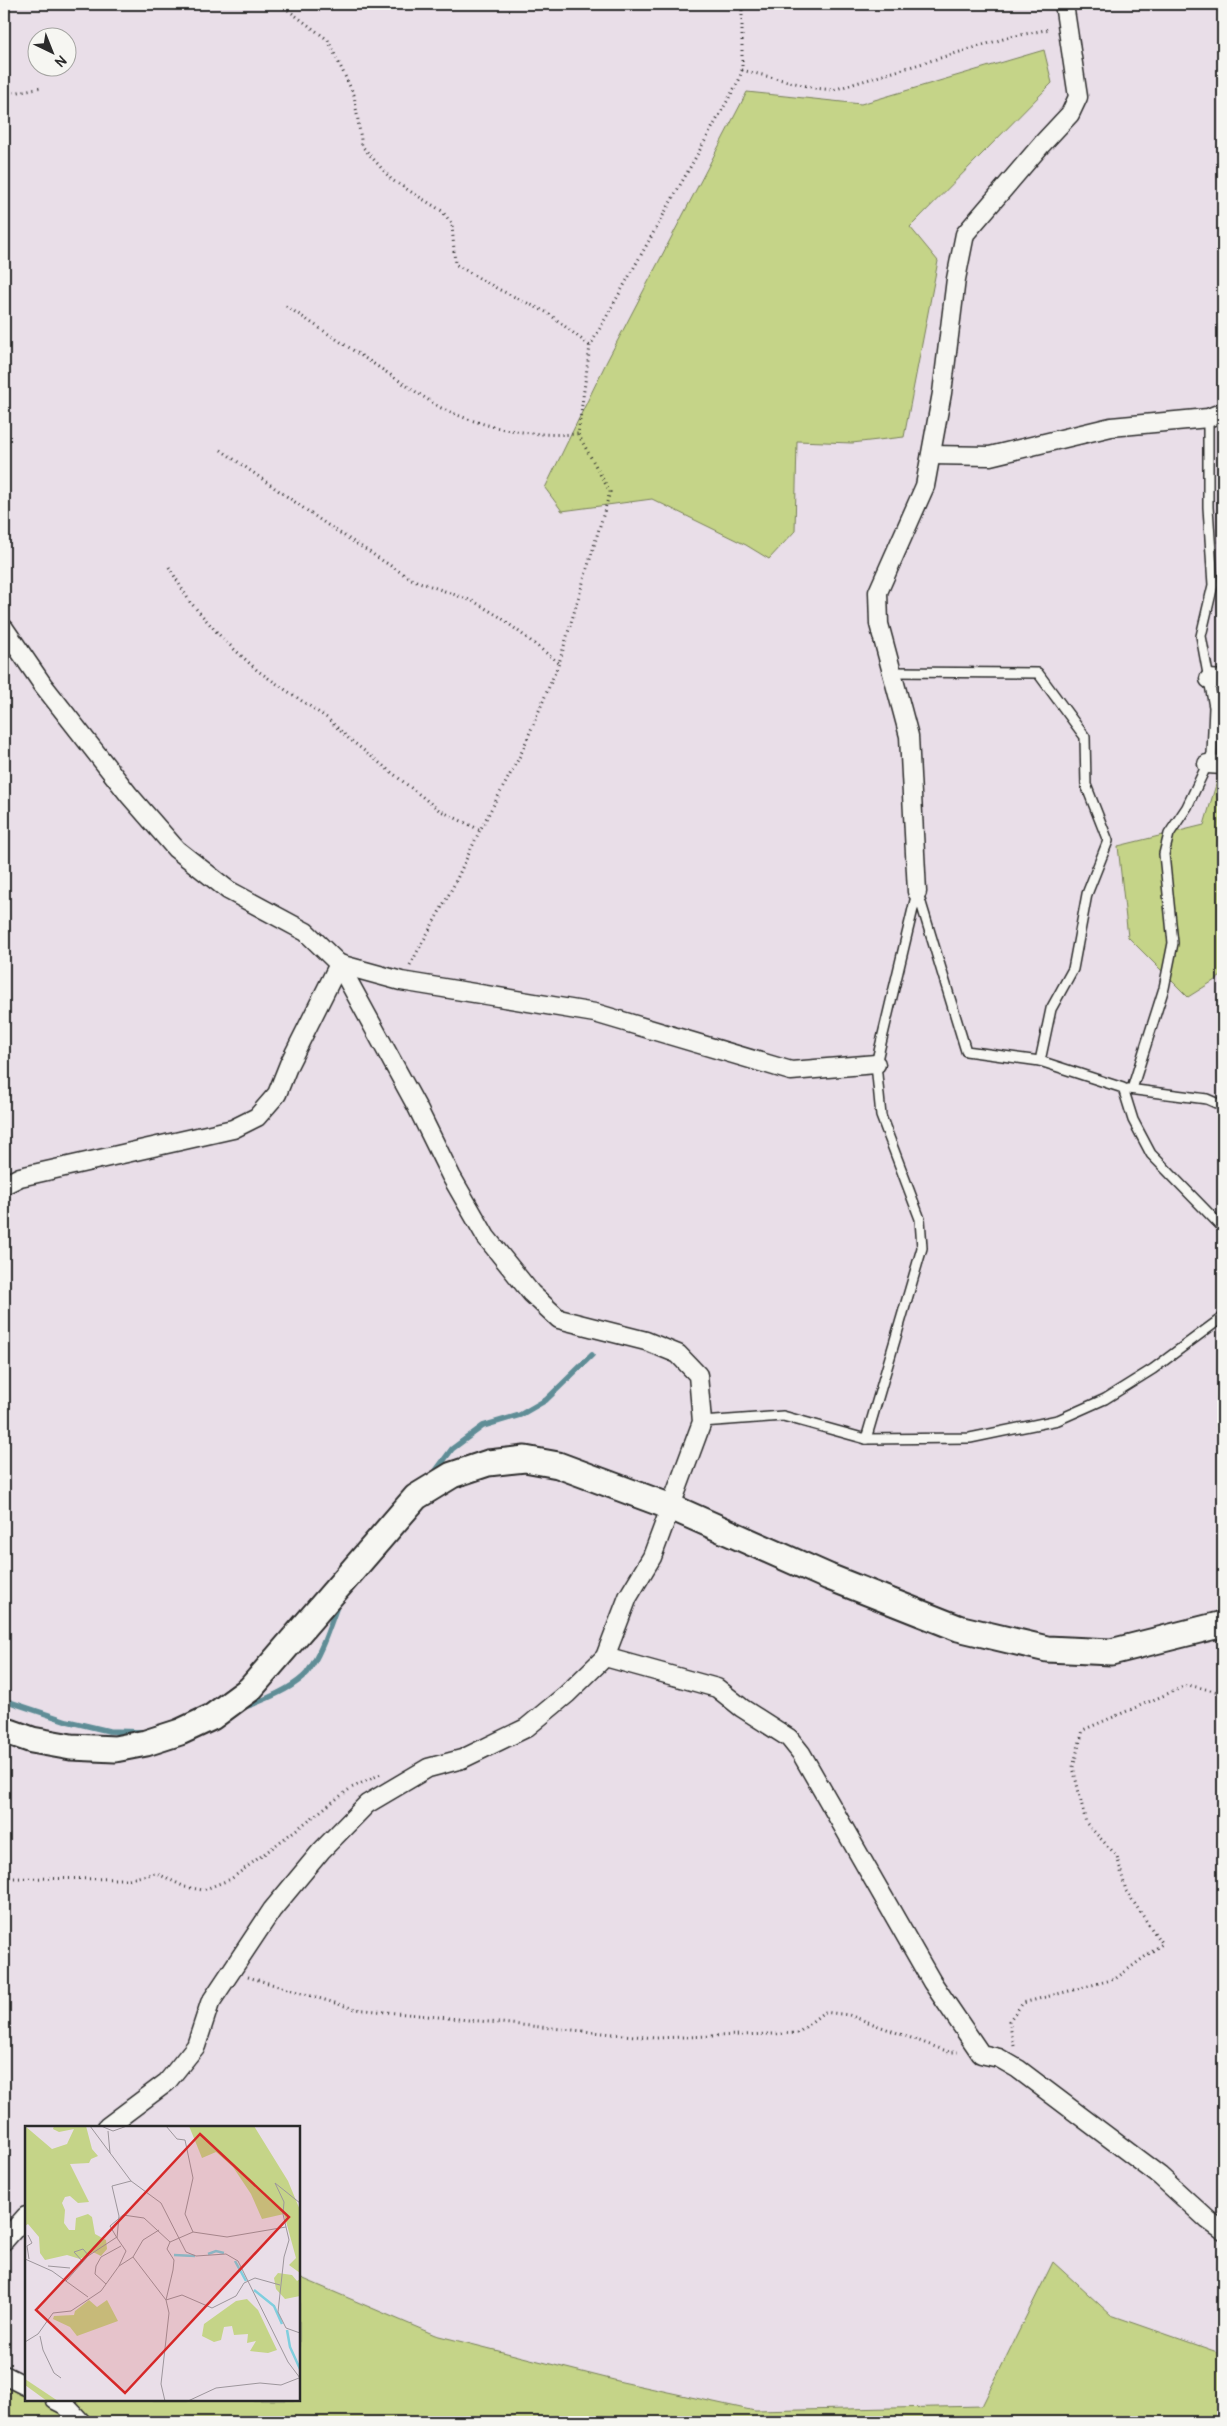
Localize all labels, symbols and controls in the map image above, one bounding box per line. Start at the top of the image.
north arrow [28,28,78,78]
text: N [51,52,70,71]
inset map [25,2126,300,2401]

